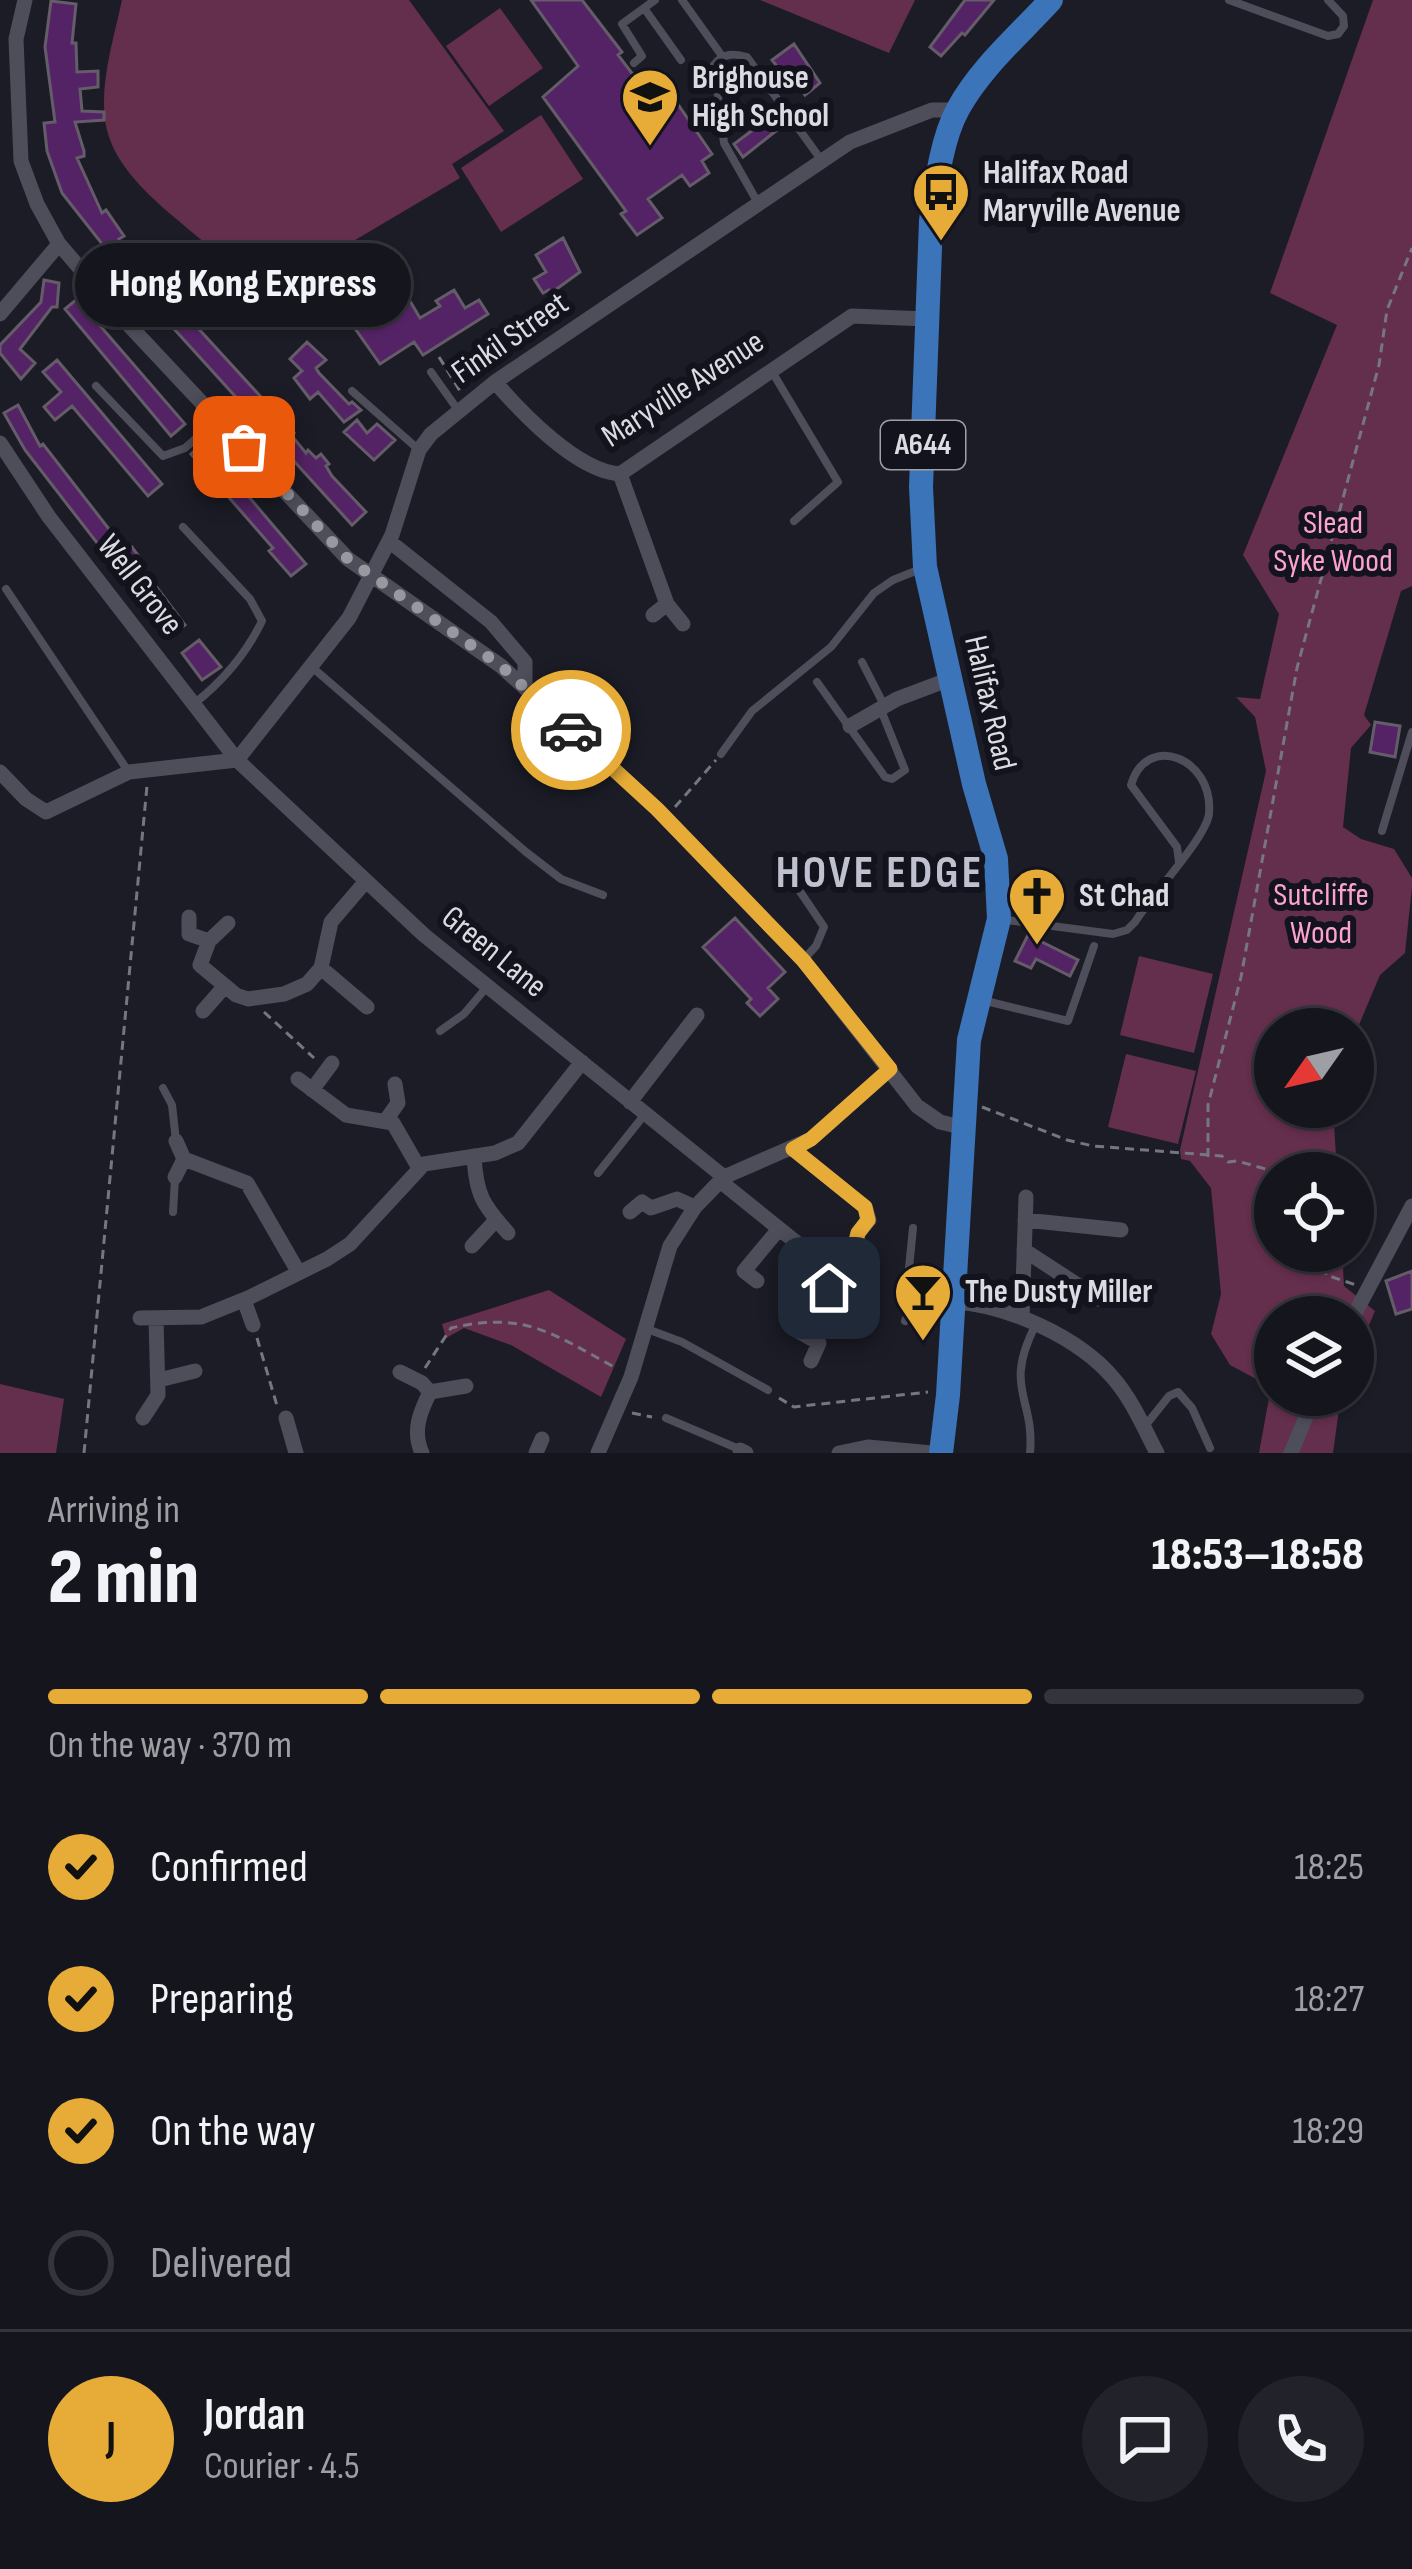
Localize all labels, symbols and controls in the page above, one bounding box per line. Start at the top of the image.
place label: Brighouse High School [692,58,829,136]
school or university icon: Brighouse High School [619,66,681,148]
place label: Halifax Road Maryville Avenue [983,153,1181,231]
bus stop icon: Halifax Road Maryville Avenue [910,161,972,243]
callout: Hong Kong Express [76,243,412,327]
text: Hong Kong Express [109,261,377,308]
street label: Finkil Street [444,283,576,393]
street label: Maryville Avenue [594,322,772,456]
pin [193,396,295,498]
icon: bag [211,414,277,480]
road number: A644 [881,421,965,469]
park label: Slead Syke Wood [1273,503,1393,581]
street label: Well Grove [88,527,192,643]
street label: Halifax Road [955,632,1025,774]
courier [511,670,631,790]
icon: car [538,697,604,763]
district label: HOVE EDGE [776,846,984,901]
church icon: St Chad [1006,865,1068,947]
park label: Sutcliffe Wood [1273,875,1369,953]
place label: St Chad [1079,876,1169,916]
street label: Green Lane [433,898,555,1006]
north arrow [1254,1008,1374,1128]
map controls [1254,1008,1374,1416]
button: locate [1254,1152,1374,1272]
pin [778,1237,880,1339]
icon: home [796,1255,862,1321]
bar icon: The Dusty Miller [892,1261,954,1343]
place label: The Dusty Miller [965,1272,1153,1312]
button: layers [1254,1296,1374,1416]
text: Arriving in [48,1487,180,1534]
text: 18:53–18:58 [1151,1528,1364,1583]
text: 2 min [48,1532,199,1625]
text: On the way · 370 m [48,1722,292,1769]
icon: check [48,1834,114,1900]
text: Confirmed [150,1840,308,1895]
text: 18:25 [1294,1844,1364,1891]
icon: check [48,1966,114,2032]
text: Preparing [150,1972,294,2027]
text: 18:27 [1294,1976,1364,2023]
icon: check [48,2098,114,2164]
text: On the way [150,2104,316,2159]
text: 18:29 [1293,2108,1364,2155]
text: Delivered [150,2236,292,2291]
button: chat [1082,2376,1208,2502]
button: phone [1238,2376,1364,2502]
text: Jordan [204,2388,305,2443]
text: J [106,2411,116,2466]
text: Courier · 4.5 [204,2443,360,2490]

